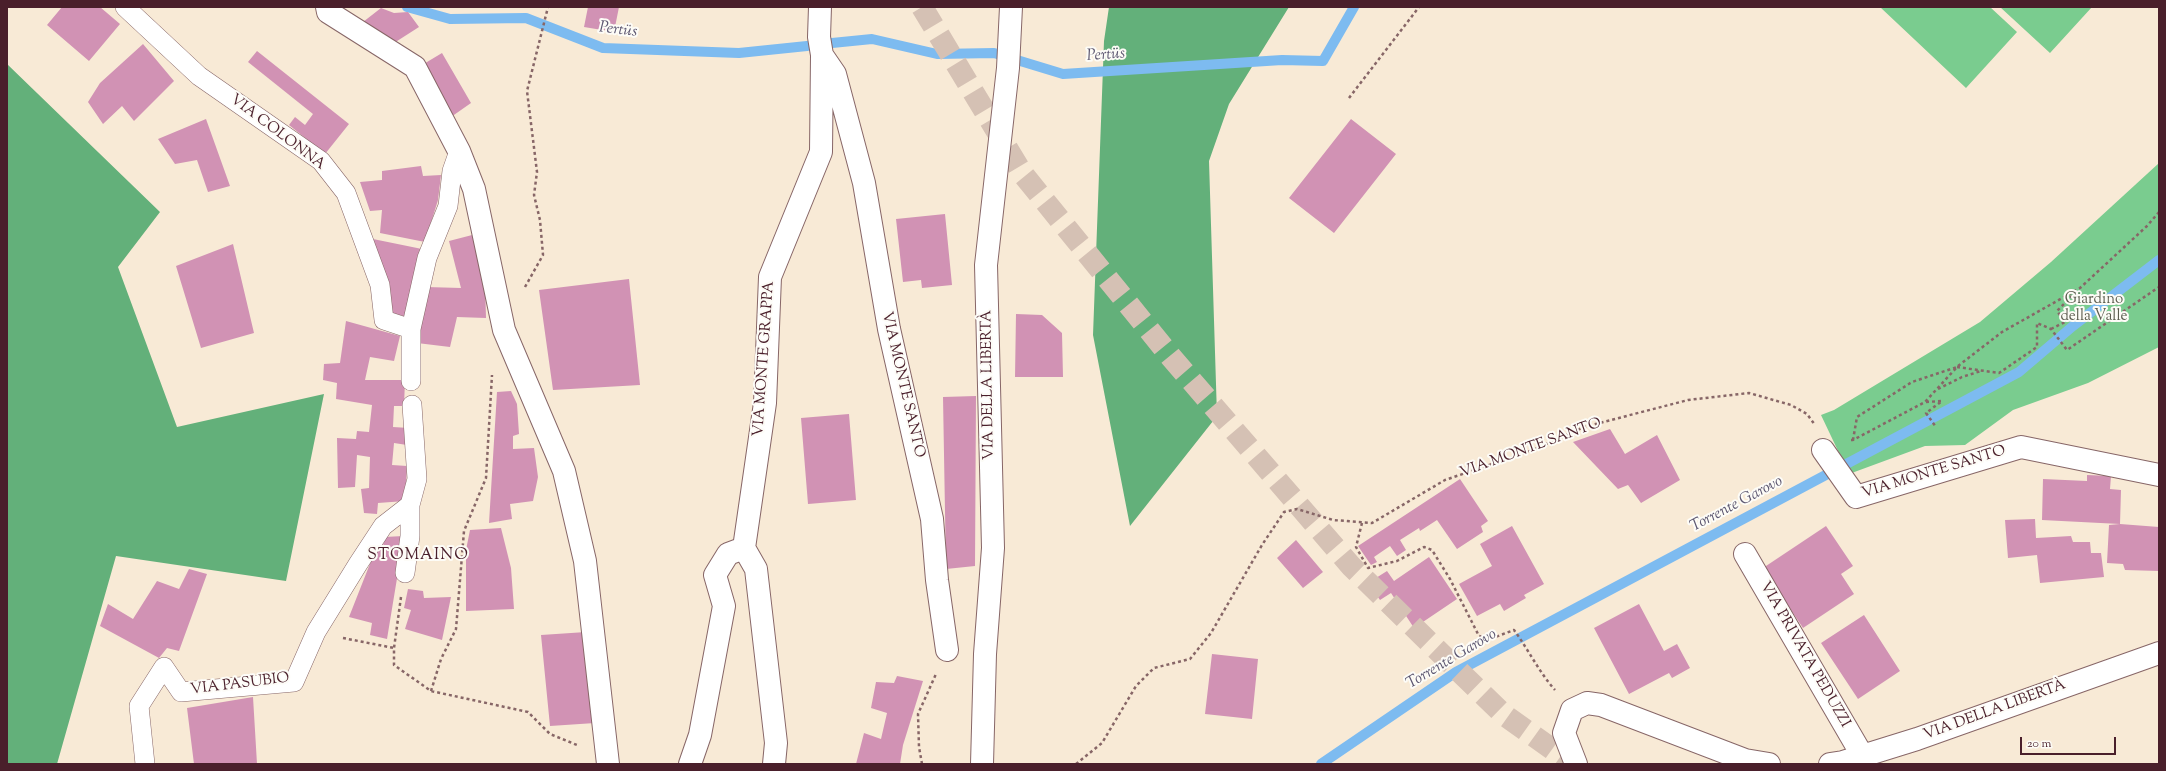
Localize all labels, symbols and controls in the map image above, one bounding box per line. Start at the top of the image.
water label: Pertüs [598,19,638,43]
water label: Pertüs [1086,45,1126,67]
street label: VIA COLONNA [226,91,328,175]
street label: VIA MONTE GRAPPA [751,280,779,438]
park label: Giardino della Valle [2060,291,2128,326]
street label: VIA MONTE SANTO [876,310,928,460]
street label: VIA DELLA LIBERTÀ [979,310,999,460]
street label: VIA MONTE SANTO [1458,415,1604,483]
street label: VIA MONTE SANTO [1860,443,2008,503]
water label: Torrente Garovo [1687,473,1787,537]
district label: STOMAINO [367,546,469,566]
street label: VIA PRIVATA PEDUZZI [1755,579,1853,731]
water label: Torrente Garovo [1403,625,1501,695]
street label: VIA PASUBIO [189,670,291,700]
street label: VIA DELLA LIBERTÀ [1921,677,2069,745]
scale bar [2022,729,2118,755]
text: 20 m [2027,735,2051,753]

